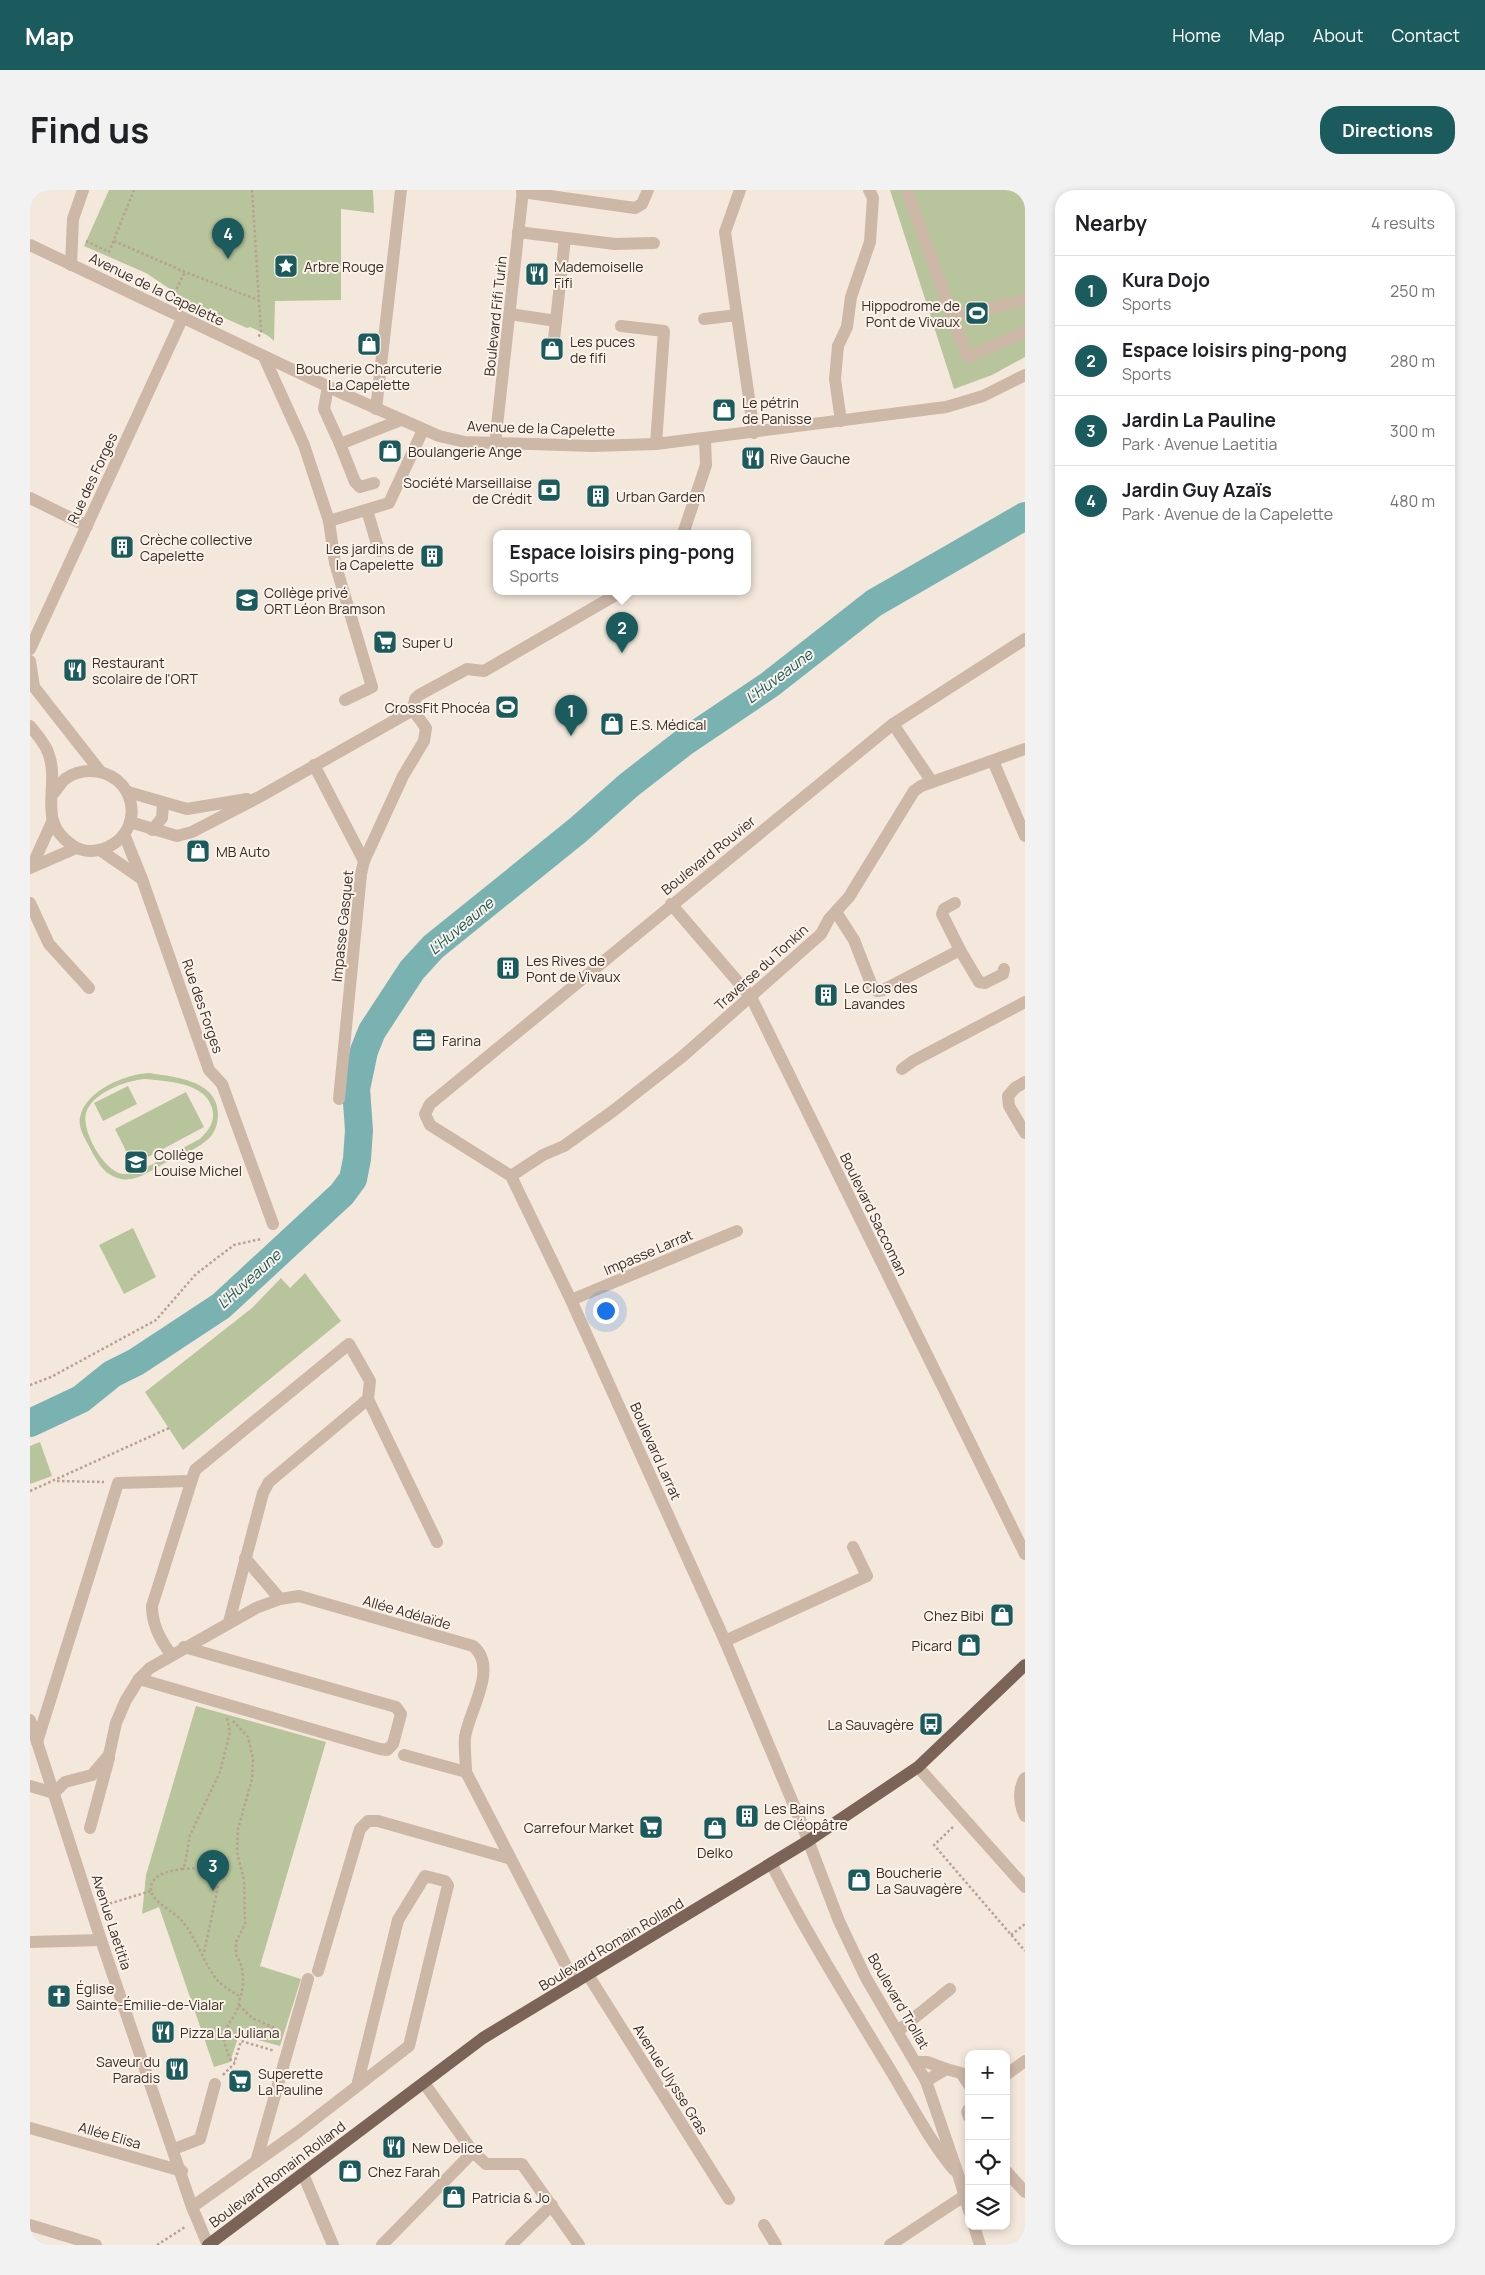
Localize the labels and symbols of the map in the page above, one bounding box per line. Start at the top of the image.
pin: 4 [212,218,244,259]
street label: Avenue de la Capelette [86,248,228,330]
place icon: Arbre Rouge [273,253,299,279]
street label: Boulevard Fifi Turin [479,255,511,377]
place label: Arbre Rouge [304,257,384,276]
place label: Mademoiselle Fifi [554,257,643,292]
restaurant icon: Mademoiselle Fifi [524,261,550,287]
place label: Hippodrome de Pont de Vivaux [862,296,961,331]
sports icon: Hippodrome de Pont de Vivaux [964,300,990,326]
shop icon: Boucherie Charcuterie La Capelette [356,331,382,357]
place label: Les puces de fifi [570,332,635,367]
shop icon: Les puces de fifi [539,336,565,362]
place label: Boucherie Charcuterie La Capelette [296,359,442,394]
place label: Le pétrin de Panisse [742,393,812,428]
shop icon: Le pétrin de Panisse [711,397,737,423]
street label: Avenue de la Capelette [467,416,615,440]
street label: Rue des Forges [63,429,121,527]
shop icon: Boulangerie Ange [377,438,403,464]
place label: Boulangerie Ange [408,442,522,461]
restaurant icon: Rive Gauche [740,445,766,471]
place label: Rive Gauche [770,449,850,468]
place label: Société Marseillaise de Crédit [403,473,532,508]
bank icon: Société Marseillaise de Crédit [536,477,562,503]
building icon: Urban Garden [585,483,611,509]
place label: Urban Garden [616,487,705,506]
place label: Crèche collective Capelette [140,530,252,565]
building icon: Crèche collective Capelette [109,534,135,560]
place label: Les jardins de la Capelette [326,539,414,574]
building icon: Les jardins de la Capelette [419,543,445,569]
place label: Collège privé ORT Léon Bramson [264,583,385,618]
school or university icon: Collège privé ORT Léon Bramson [234,587,260,613]
pin: 2 [606,612,638,653]
supermarket icon: Super U [372,629,398,655]
place label: Super U [402,633,453,652]
water label: L'Huveaune [741,643,818,708]
place label: Restaurant scolaire de l'ORT [92,653,198,688]
restaurant icon: Restaurant scolaire de l'ORT [62,657,88,683]
sports icon: CrossFit Phocéa [494,694,520,720]
pin: 1 [555,695,587,736]
place label: CrossFit Phocéa [385,698,490,717]
shop icon: E.S. Médical [599,711,625,737]
place label: E.S. Médical [630,715,706,734]
street label: Boulevard Rouvier [657,811,759,899]
shop icon: MB Auto [185,838,211,864]
place label: MB Auto [216,842,270,861]
street label: Impasse Gasquet [327,869,357,983]
water label: L'Huveaune [424,892,499,959]
street label: Traverse du Tonkin [710,920,812,1014]
place label: Les Rives de Pont de Vivaux [526,951,621,986]
building icon: Les Rives de Pont de Vivaux [495,955,521,981]
street label: Rue des Forges [178,956,228,1056]
place label: Le Clos des Lavandes [844,978,918,1013]
building icon: Le Clos des Lavandes [813,982,839,1008]
office icon: Farina [411,1027,437,1053]
place label: Farina [442,1031,481,1050]
place label: Collège Louise Michel [154,1145,242,1180]
school or university icon: Collège Louise Michel [123,1149,149,1175]
street label: Boulevard Saccoman [836,1149,912,1279]
street label: Impasse Larrat [601,1225,696,1279]
water label: L'Huveaune [213,1244,286,1313]
your location [593,1298,619,1324]
street label: Boulevard Larrat [626,1399,686,1503]
street label: Allée Adélaïde [361,1590,453,1634]
shop icon: Chez Bibi [989,1602,1015,1628]
place label: Chez Bibi [924,1606,984,1625]
shop icon: Picard [956,1632,982,1658]
place label: Picard [912,1636,952,1655]
bus stop icon: La Sauvagère [918,1711,944,1737]
place label: La Sauvagère [828,1715,914,1734]
place label: Les Bains de Cléopâtre [764,1799,848,1834]
building icon: Les Bains de Cléopâtre [734,1803,760,1829]
supermarket icon: Carrefour Market [638,1814,664,1840]
shop icon: Delko [702,1815,728,1841]
place label: Carrefour Market [524,1818,634,1837]
place label: Delko [697,1843,733,1862]
pin: 3 [197,1850,229,1891]
place label: Boucherie La Sauvagère [876,1863,962,1898]
shop icon: Boucherie La Sauvagère [846,1867,872,1893]
street label: Avenue Laetitia [88,1872,136,1972]
street label: Boulevard Romain Rolland [535,1893,687,1995]
street label: Boulevard Trollat [864,1950,934,2053]
place label: Église Sainte-Émilie-de-Vialar [76,1979,224,2014]
church icon: Église Sainte-Émilie-de-Vialar [46,1983,72,2009]
restaurant icon: Pizza La Juliana [150,2019,176,2045]
street label: Avenue Ulysse Gras [629,2020,713,2138]
place label: Pizza La Juliana [180,2023,280,2042]
place label: Saveur du Paradis [96,2052,160,2087]
restaurant icon: Saveur du Paradis [164,2056,190,2082]
place label: Superette La Pauline [258,2064,323,2099]
supermarket icon: Superette La Pauline [227,2068,253,2094]
street label: Boulevard Romain Rolland [205,2116,349,2232]
street label: Allée Elisa [77,2117,143,2153]
restaurant icon: New Delice [381,2134,407,2160]
place label: New Delice [412,2138,483,2157]
shop icon: Chez Farah [337,2158,363,2184]
place label: Chez Farah [368,2162,440,2181]
shop icon: Patricia & Jo [441,2184,467,2210]
place label: Patricia & Jo [472,2188,550,2207]

